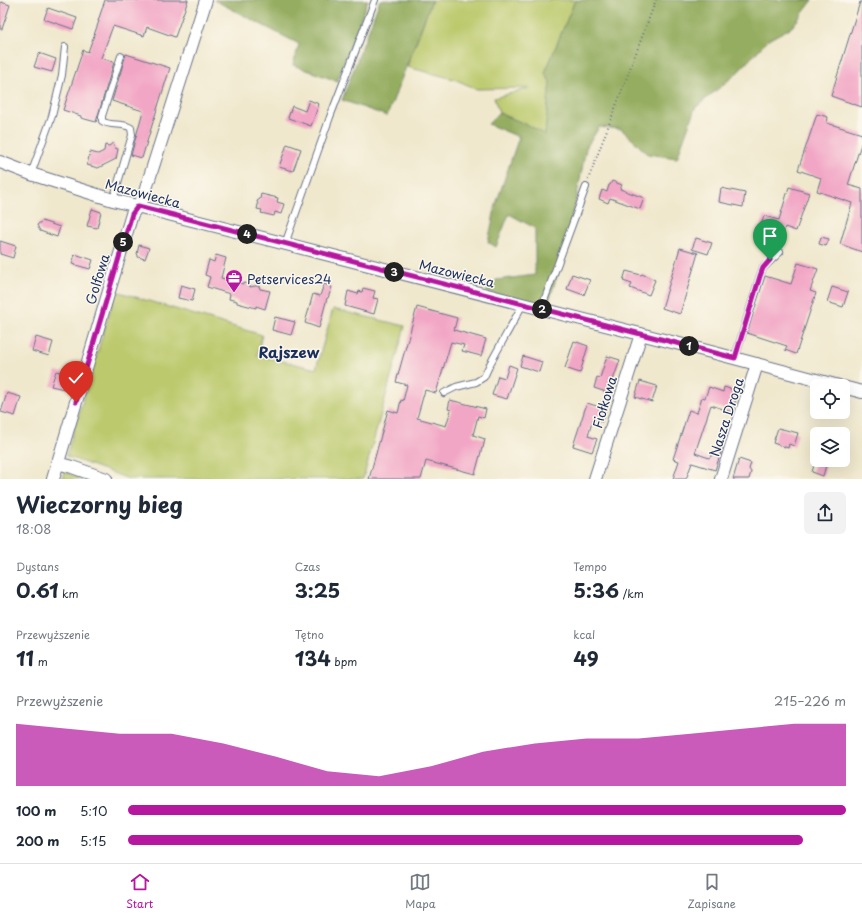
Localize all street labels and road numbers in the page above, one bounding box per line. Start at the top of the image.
street label: Mazowiecka [103,174,184,212]
street label: Golfowa [80,251,114,307]
street label: Mazowiecka [417,254,498,292]
street label: Fiołkowa [587,373,621,430]
street label: Nasza Droga [704,374,748,459]

